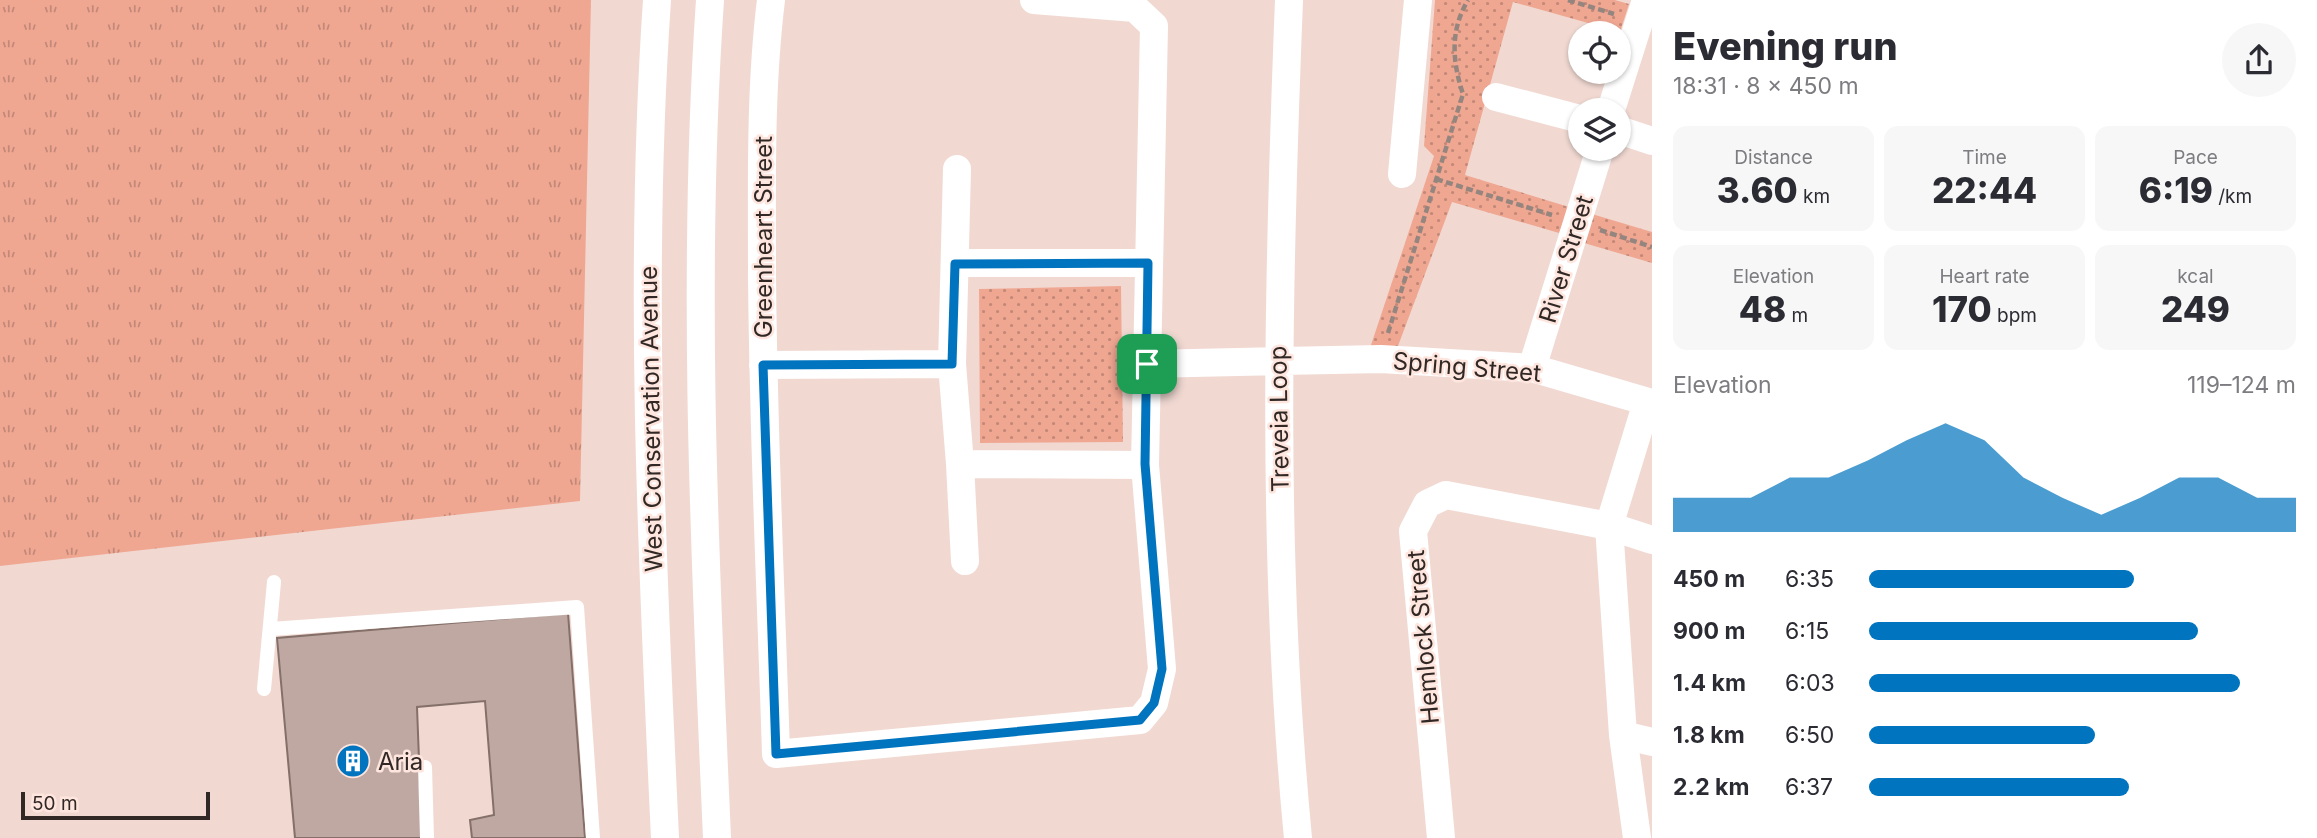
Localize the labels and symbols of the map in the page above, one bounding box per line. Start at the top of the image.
street label: Greenheart Street [749,136,778,338]
street label: River Street [1533,192,1599,326]
street label: West Conservation Avenue [634,266,668,572]
pin [1117,334,1177,394]
street label: Treveia Loop [1263,346,1295,492]
street label: Spring Street [1392,346,1542,388]
street label: Hemlock Street [1401,549,1445,725]
building icon: Aria [334,742,372,780]
place label: Aria [378,747,423,776]
scale bar [21,789,210,821]

